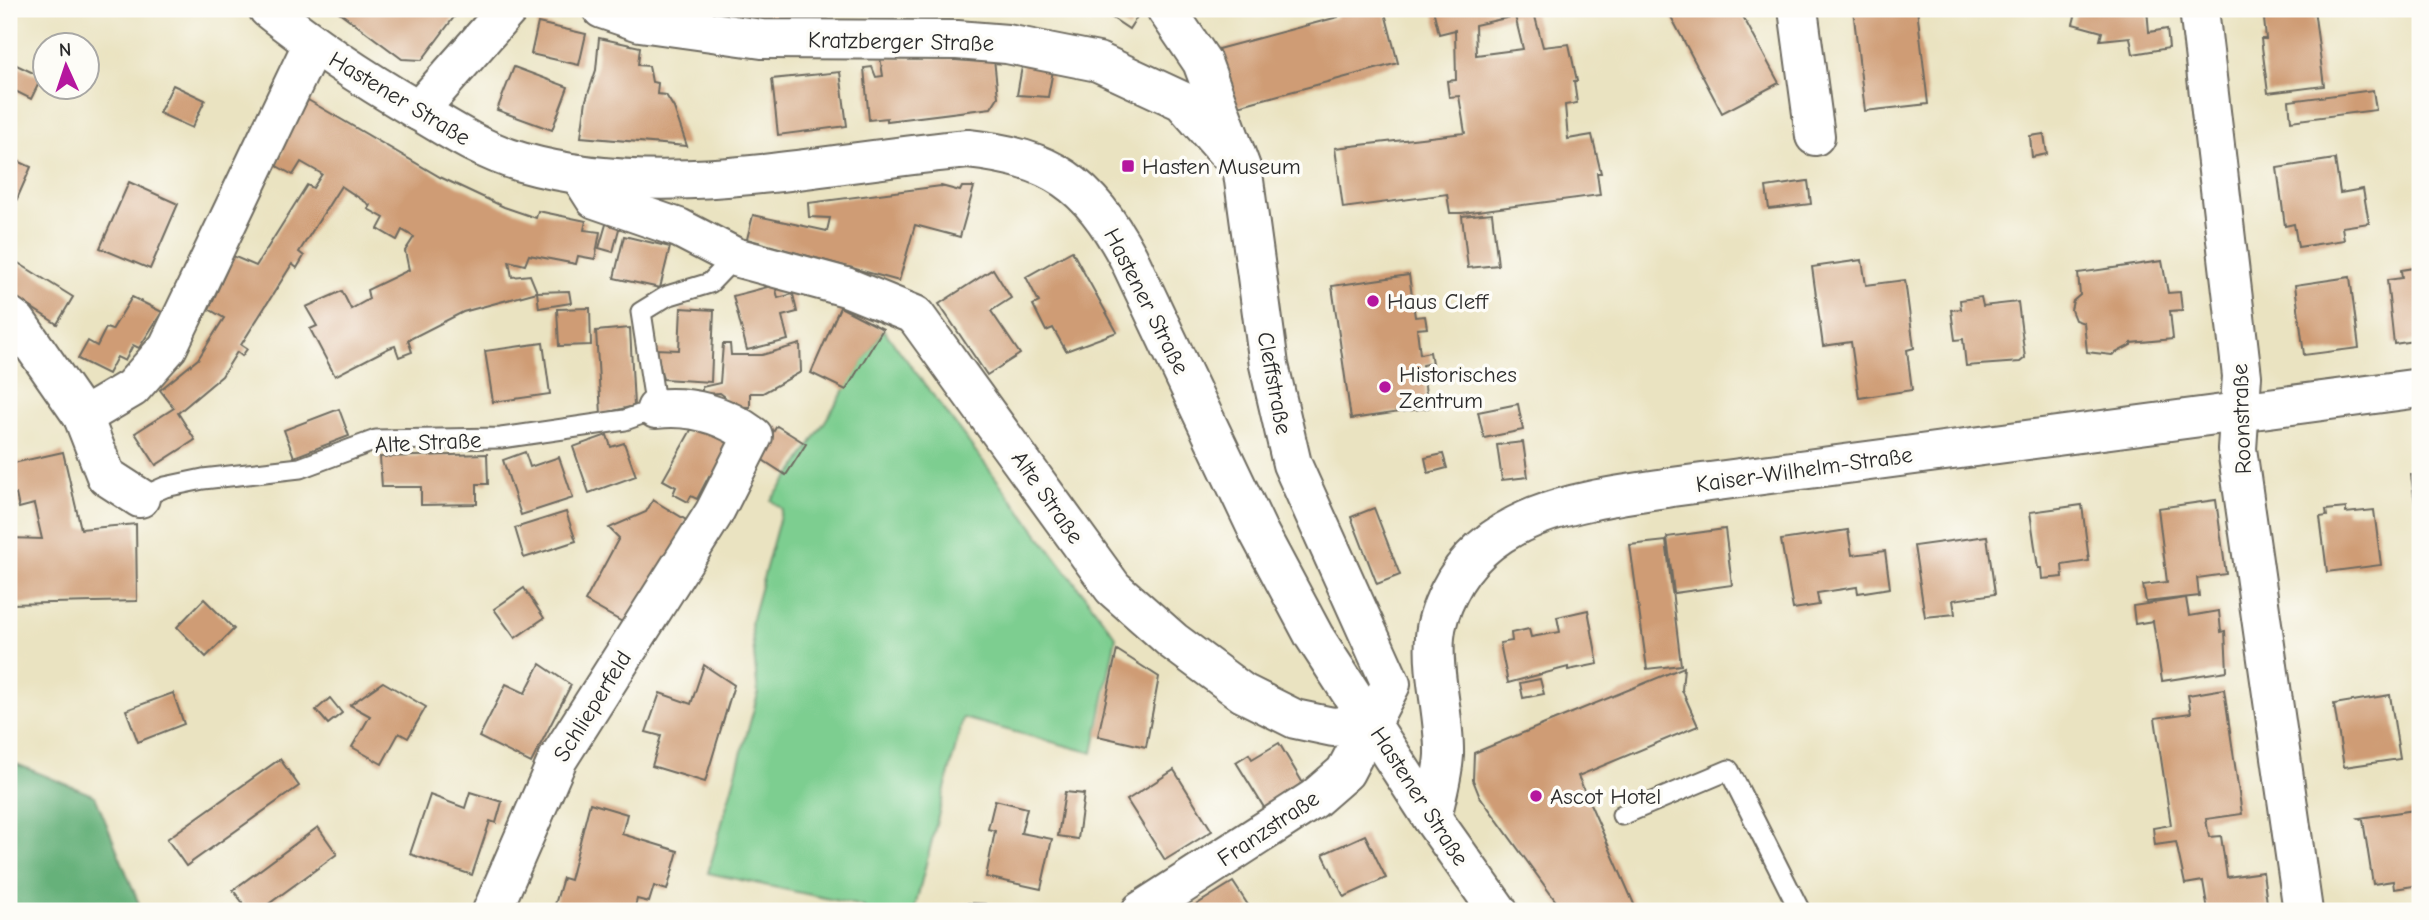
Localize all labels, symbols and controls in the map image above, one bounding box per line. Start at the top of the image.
street label: Kratzberger Straße [808,26,994,57]
north arrow [32,32,102,102]
text: N [58,39,72,61]
street label: Hastener Straße [324,46,475,151]
place label: Hasten Museum [1142,153,1301,180]
marker: Hasten Museum [1120,158,1136,174]
street label: Hastener Straße [1098,224,1195,379]
place label: Haus Cleff [1387,288,1490,315]
marker: Haus Cleff [1365,293,1381,309]
street label: Cleffstraße [1251,330,1298,437]
place label: Historisches Zentrum [1399,361,1517,414]
street label: Roonstraße [2226,363,2257,475]
marker: Historisches Zentrum [1377,379,1393,395]
street label: Alte Straße [374,426,482,459]
street label: Kaiser-Wilhelm-Straße [1694,441,1914,498]
street label: Alte Straße [1006,446,1089,549]
street label: Schlieperfeld [548,646,637,767]
street label: Hastener Straße [1365,722,1474,871]
place label: Ascot Hotel [1550,783,1661,810]
street label: Franzstraße [1212,785,1324,872]
marker: Ascot Hotel [1528,788,1544,804]

